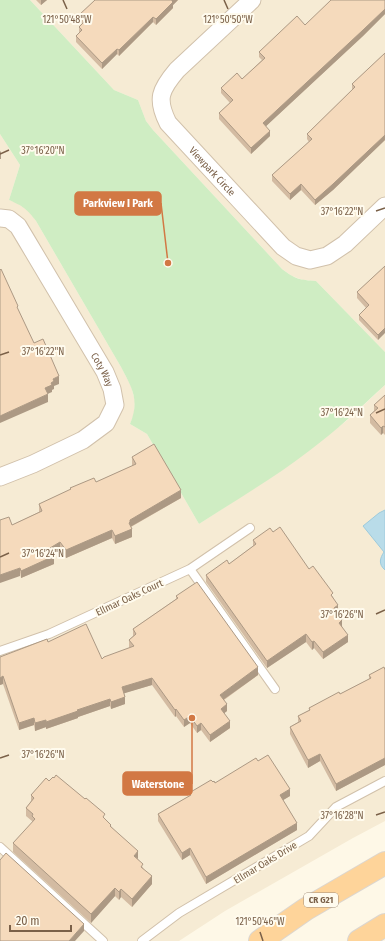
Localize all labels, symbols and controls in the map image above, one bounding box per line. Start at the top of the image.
text: 121°50'48"W [43,14,92,26]
text: 121°50'50"W [203,14,253,26]
text: 37°16'20"N [21,145,65,157]
street label: Viewpark Circle [186,145,238,199]
callout: Parkview I Park [75,192,161,215]
text: Parkview I Park [83,197,153,210]
text: 37°16'22"N [321,206,363,218]
text: 37°16'22"N [22,346,64,358]
street label: Coty Way [88,351,116,389]
text: 37°16'24"N [321,407,363,419]
text: 37°16'24"N [22,548,64,560]
street label: Ellmar Oaks Court [94,577,166,619]
text: 37°16'26"N [321,609,364,621]
text: 37°16'26"N [22,749,65,761]
callout: Waterstone [123,772,192,795]
text: Waterstone [132,778,185,791]
text: 37°16'28"N [320,810,364,822]
street label: Ellmar Oaks Drive [232,839,299,886]
road number: CR G21 [304,893,338,907]
scale bar [10,907,71,933]
text: 20 m [16,914,40,928]
text: 121°50'46"W [236,916,285,928]

